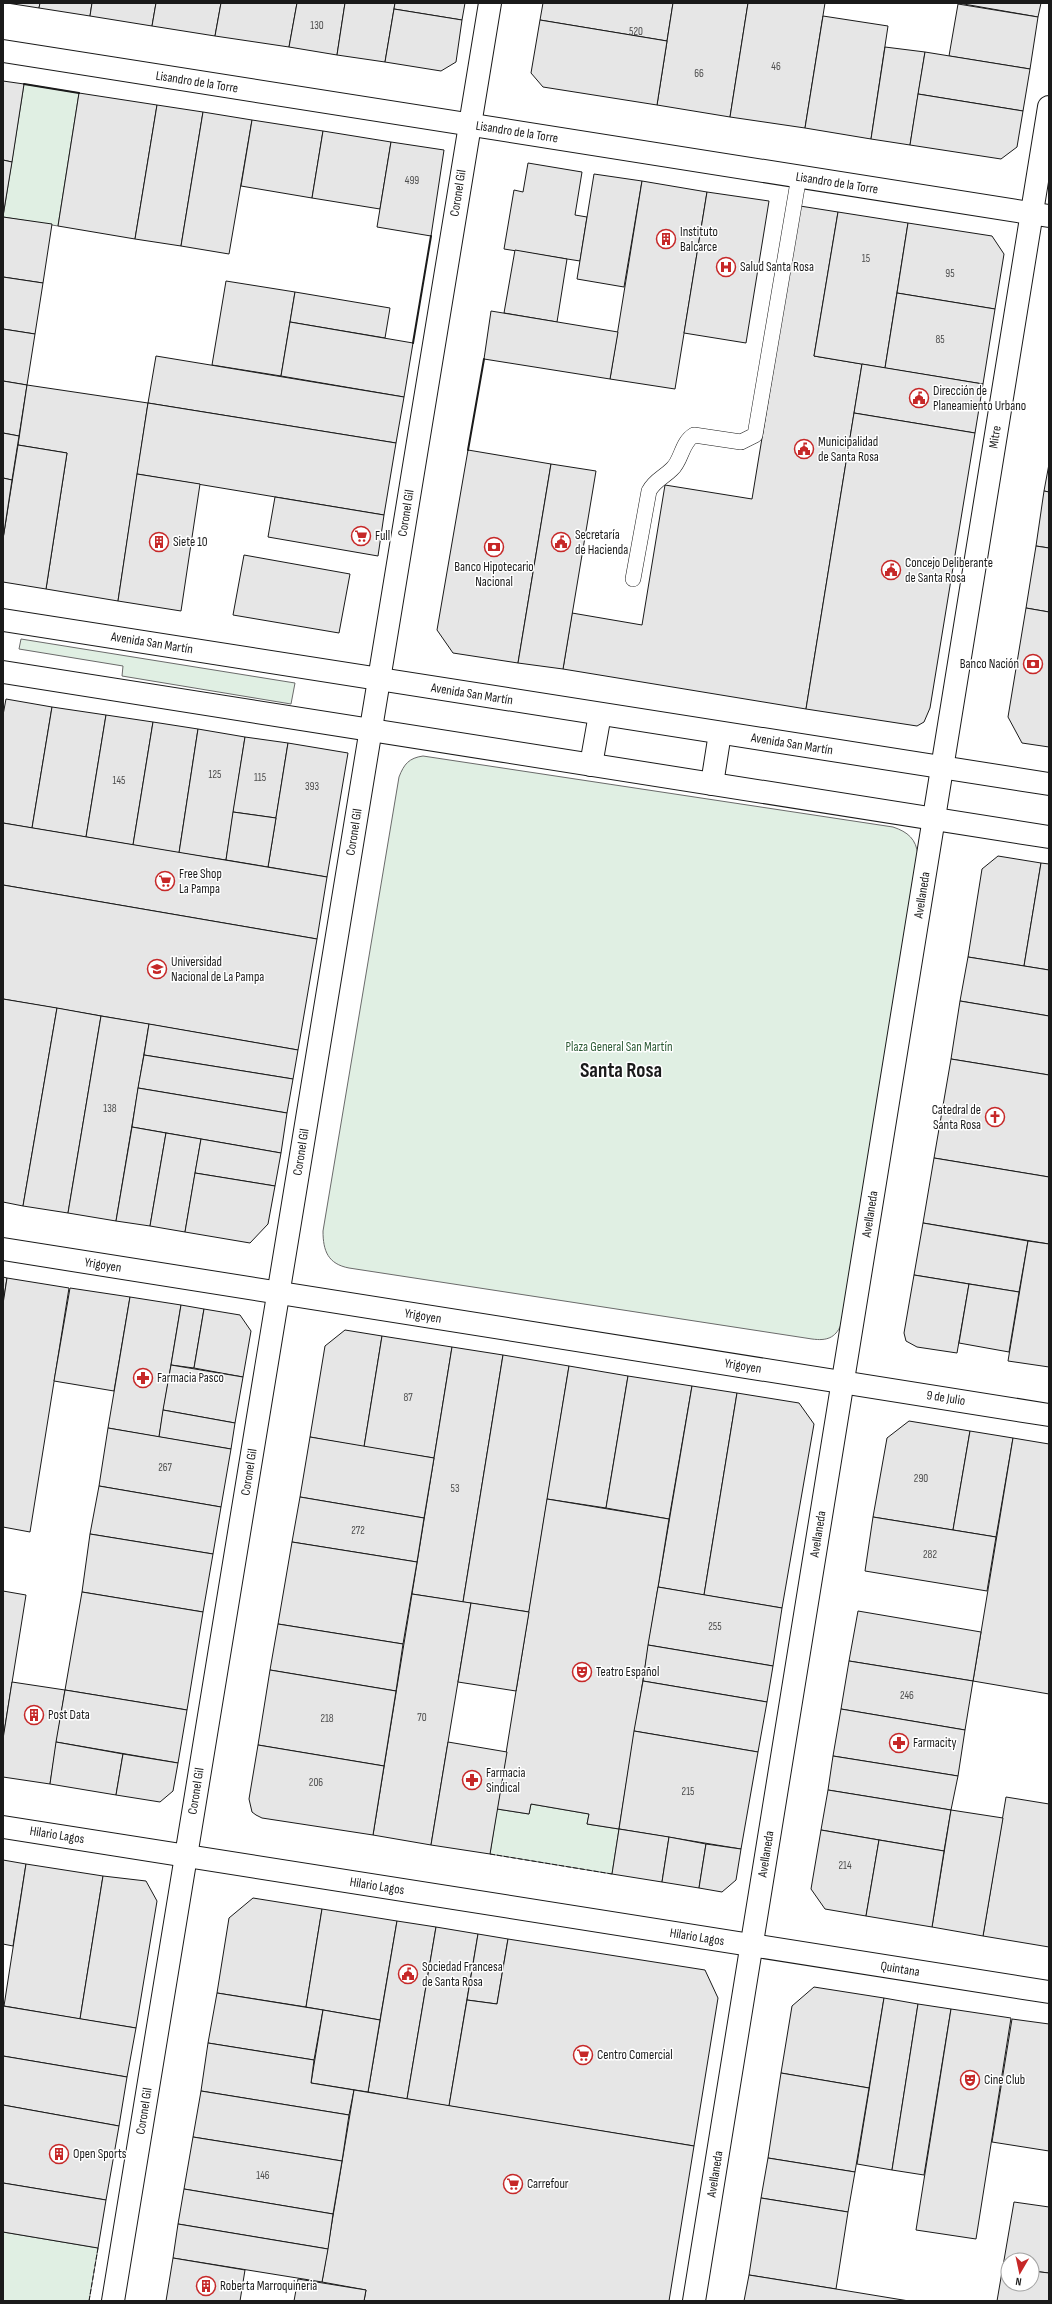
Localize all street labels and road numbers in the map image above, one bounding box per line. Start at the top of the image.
street label: Lisandro de la Torre [155,68,239,96]
street label: Lisandro de la Torre [475,118,559,146]
street label: Coronel Gil [446,168,470,218]
street label: Lisandro de la Torre [795,169,879,197]
street label: Mitre [985,424,1005,450]
street label: Coronel Gil [394,488,418,538]
street label: Avenida San Martín [109,628,194,657]
street label: Avenida San Martín [429,679,514,708]
street label: Avenida San Martín [749,729,834,758]
street label: Coronel Gil [342,807,366,857]
street label: Avellaneda [910,871,934,920]
street label: Coronel Gil [289,1127,313,1177]
street label: Avellaneda [858,1190,882,1239]
street label: Yrigoyen [83,1254,123,1276]
street label: Yrigoyen [403,1305,443,1327]
street label: Yrigoyen [723,1355,763,1377]
street label: 9 de Julio [925,1387,967,1409]
street label: Coronel Gil [237,1447,261,1497]
street label: Avellaneda [806,1510,830,1559]
street label: Coronel Gil [184,1766,208,1816]
street label: Hilario Lagos [29,1823,86,1847]
street label: Avellaneda [754,1830,778,1879]
street label: Hilario Lagos [349,1874,406,1898]
street label: Hilario Lagos [669,1925,726,1949]
street label: Quintana [879,1958,921,1980]
street label: Coronel Gil [132,2086,156,2136]
street label: Avellaneda [703,2150,727,2199]

